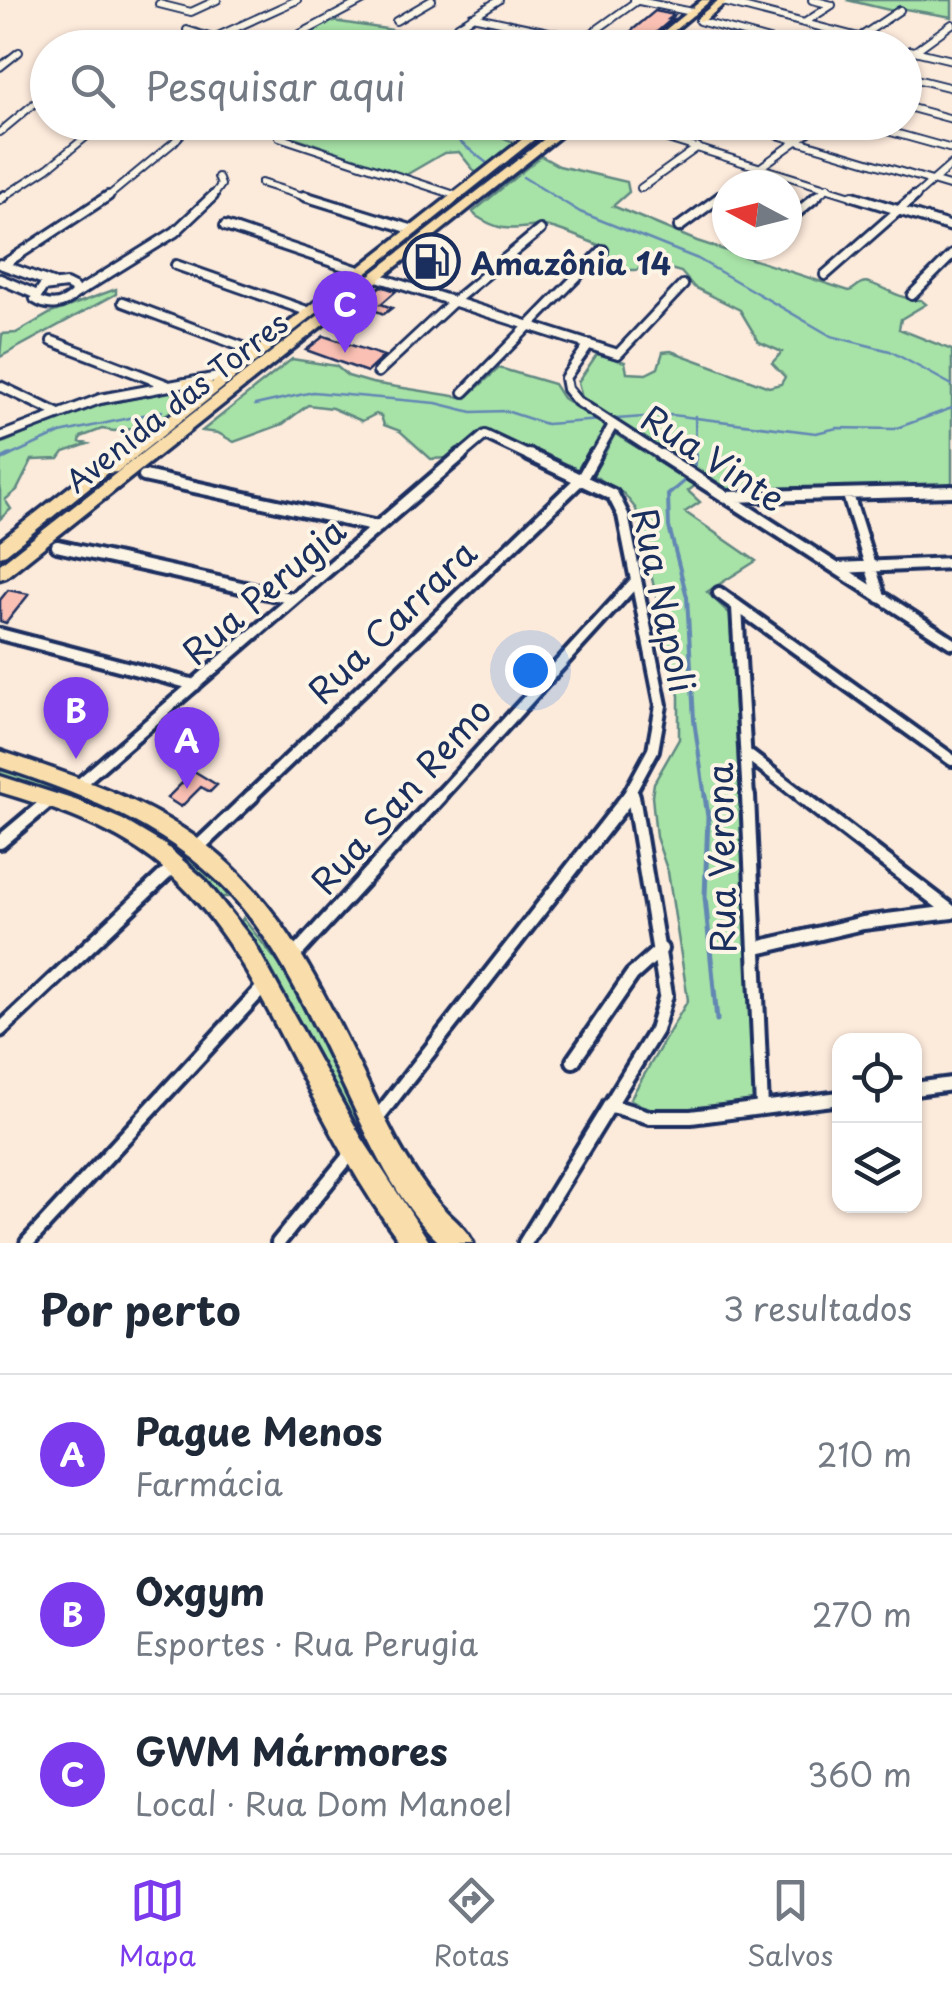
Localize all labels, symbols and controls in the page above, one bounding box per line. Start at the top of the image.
search box [30,30,922,140]
text: Pesquisar aqui [145,57,406,114]
icon: search [65,58,120,113]
north arrow [712,170,802,260]
fuel station icon: Amazônia 14 [402,232,462,292]
place label: Amazônia 14 [471,240,671,285]
pin: C [312,270,378,353]
street label: Avenida das Torres [55,300,297,502]
street label: Rua Vinte [632,391,796,523]
street label: Rua Perugia [169,503,357,676]
street label: Rua Napoli [620,503,710,697]
street label: Rua Carrara [295,527,487,715]
your location [505,645,556,696]
pin: B [44,676,108,759]
street label: Rua San Remo [297,685,503,905]
pin: A [154,706,220,789]
street label: Rua Verona [692,762,748,954]
map controls [832,1033,922,1213]
button: locate [832,1033,922,1123]
button: layers [832,1123,922,1213]
text: Por perto [40,1277,241,1340]
text: 3 resultados [723,1284,912,1332]
text: Pague Menos [135,1402,383,1459]
text: A [60,1430,85,1478]
text: 210 m [817,1430,912,1478]
text: Farmácia [135,1459,283,1507]
text: Oxgym [135,1562,265,1619]
text: B [62,1590,83,1638]
text: 270 m [812,1590,912,1638]
text: Esportes · Rua Perugia [135,1619,478,1667]
text: GWM Mármores [135,1722,448,1779]
text: C [60,1750,85,1798]
text: 360 m [807,1750,912,1798]
text: Local · Rua Dom Manoel [135,1779,512,1827]
tab: Mapa [119,1873,196,1976]
tab: Rotas [433,1873,509,1976]
tab: Salvos [747,1873,833,1976]

